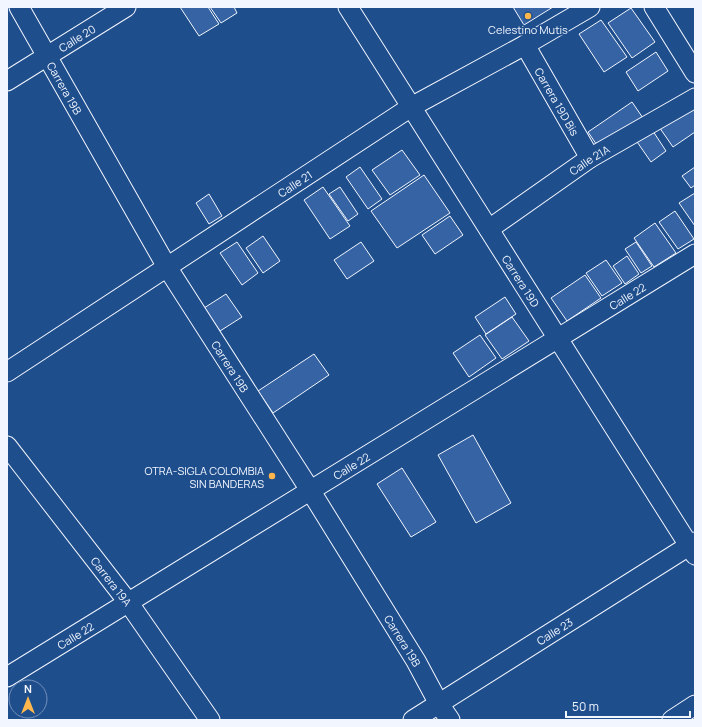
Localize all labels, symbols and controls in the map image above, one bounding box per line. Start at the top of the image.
marker: Celestino Mutis [523,11,533,21]
street label: Calle 20 [55,21,98,55]
place label: Celestino Mutis [488,22,568,37]
street label: Carrera 19B [44,59,86,117]
street label: Carrera 19D Bis [532,65,583,138]
street label: Calle 21A [566,141,612,178]
street label: Calle 21 [274,167,315,200]
street label: Carrera 19D [499,252,543,310]
street label: Calle 22 [606,279,648,313]
street label: Carrera 19B [209,338,253,395]
street label: Calle 22 [330,448,372,482]
place label: OTRA-SIGLA COLOMBIA SIN BANDERAS [145,463,264,491]
marker: OTRA-SIGLA COLOMBIA SIN BANDERAS [267,471,277,481]
street label: Carrera 19A [88,553,136,609]
street label: Carrera 19B [382,612,425,669]
street label: Calle 23 [533,614,575,648]
street label: Calle 22 [54,618,96,652]
north arrow [8,679,48,719]
text: N [24,681,32,696]
scale bar [566,693,690,719]
text: 50 m [572,698,599,715]

